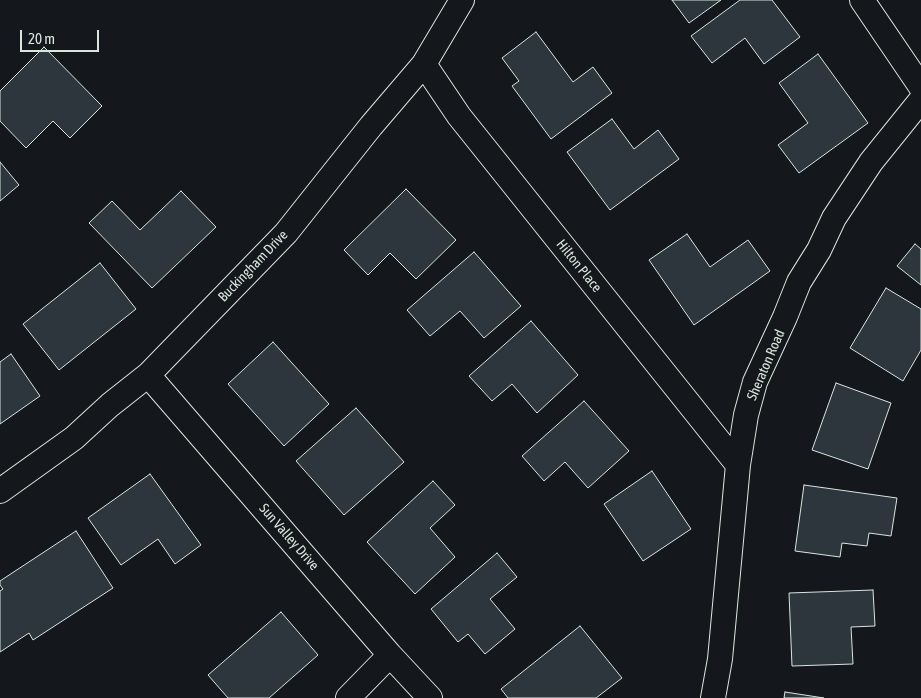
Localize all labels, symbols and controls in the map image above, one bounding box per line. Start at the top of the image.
scale bar [22,20,101,52]
text: 20 m [28,30,55,47]
street label: Buckingham Drive [215,227,291,305]
street label: Hilton Place [553,236,605,296]
street label: Sheraton Road [744,327,788,403]
street label: Sun Valley Drive [256,500,322,574]

